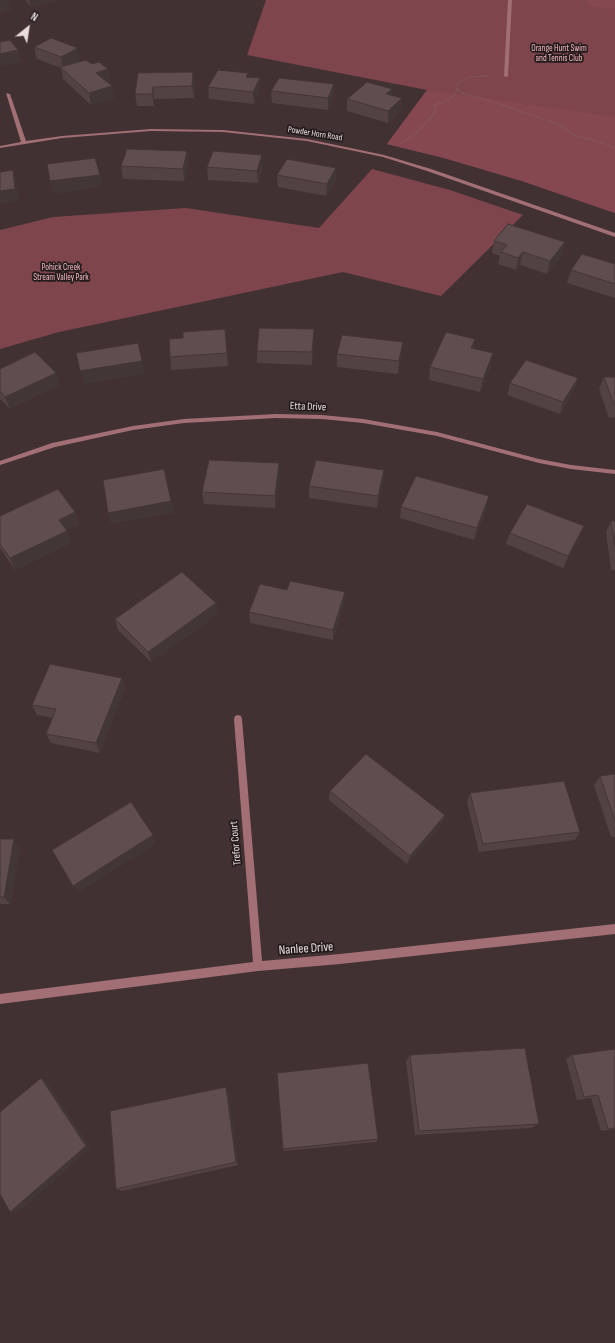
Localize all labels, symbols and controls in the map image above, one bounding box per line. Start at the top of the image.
north arrow [8,8,48,48]
text: N [28,10,40,24]
park label: Orange Hunt Swim and Tennis Club [531,44,587,65]
street label: Powder Horn Road [287,124,343,144]
park label: Pohick Creek Stream Valley Park [33,263,89,284]
street label: Etta Drive [290,400,326,414]
street label: Trefor Court [227,820,245,866]
street label: Nanlee Drive [278,939,334,959]

